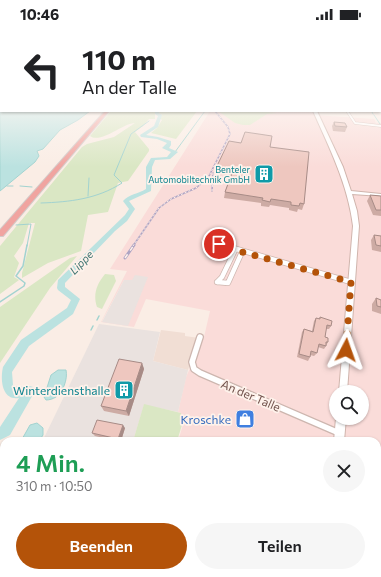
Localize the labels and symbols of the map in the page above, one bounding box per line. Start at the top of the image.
building icon: Benteler Automobiltechnik GmbH [253,163,275,185]
place label: Benteler Automobiltechnik GmbH [148,164,250,185]
pin [202,227,236,261]
water label: Lippe [67,247,96,277]
position arrow [325,329,367,371]
street label: An der Talle [219,376,283,414]
building icon: Winterdiensthalle [113,379,135,401]
place label: Winterdiensthalle [13,383,110,397]
shop icon: Kroschke [234,408,256,430]
place label: Kroschke [180,412,231,426]

